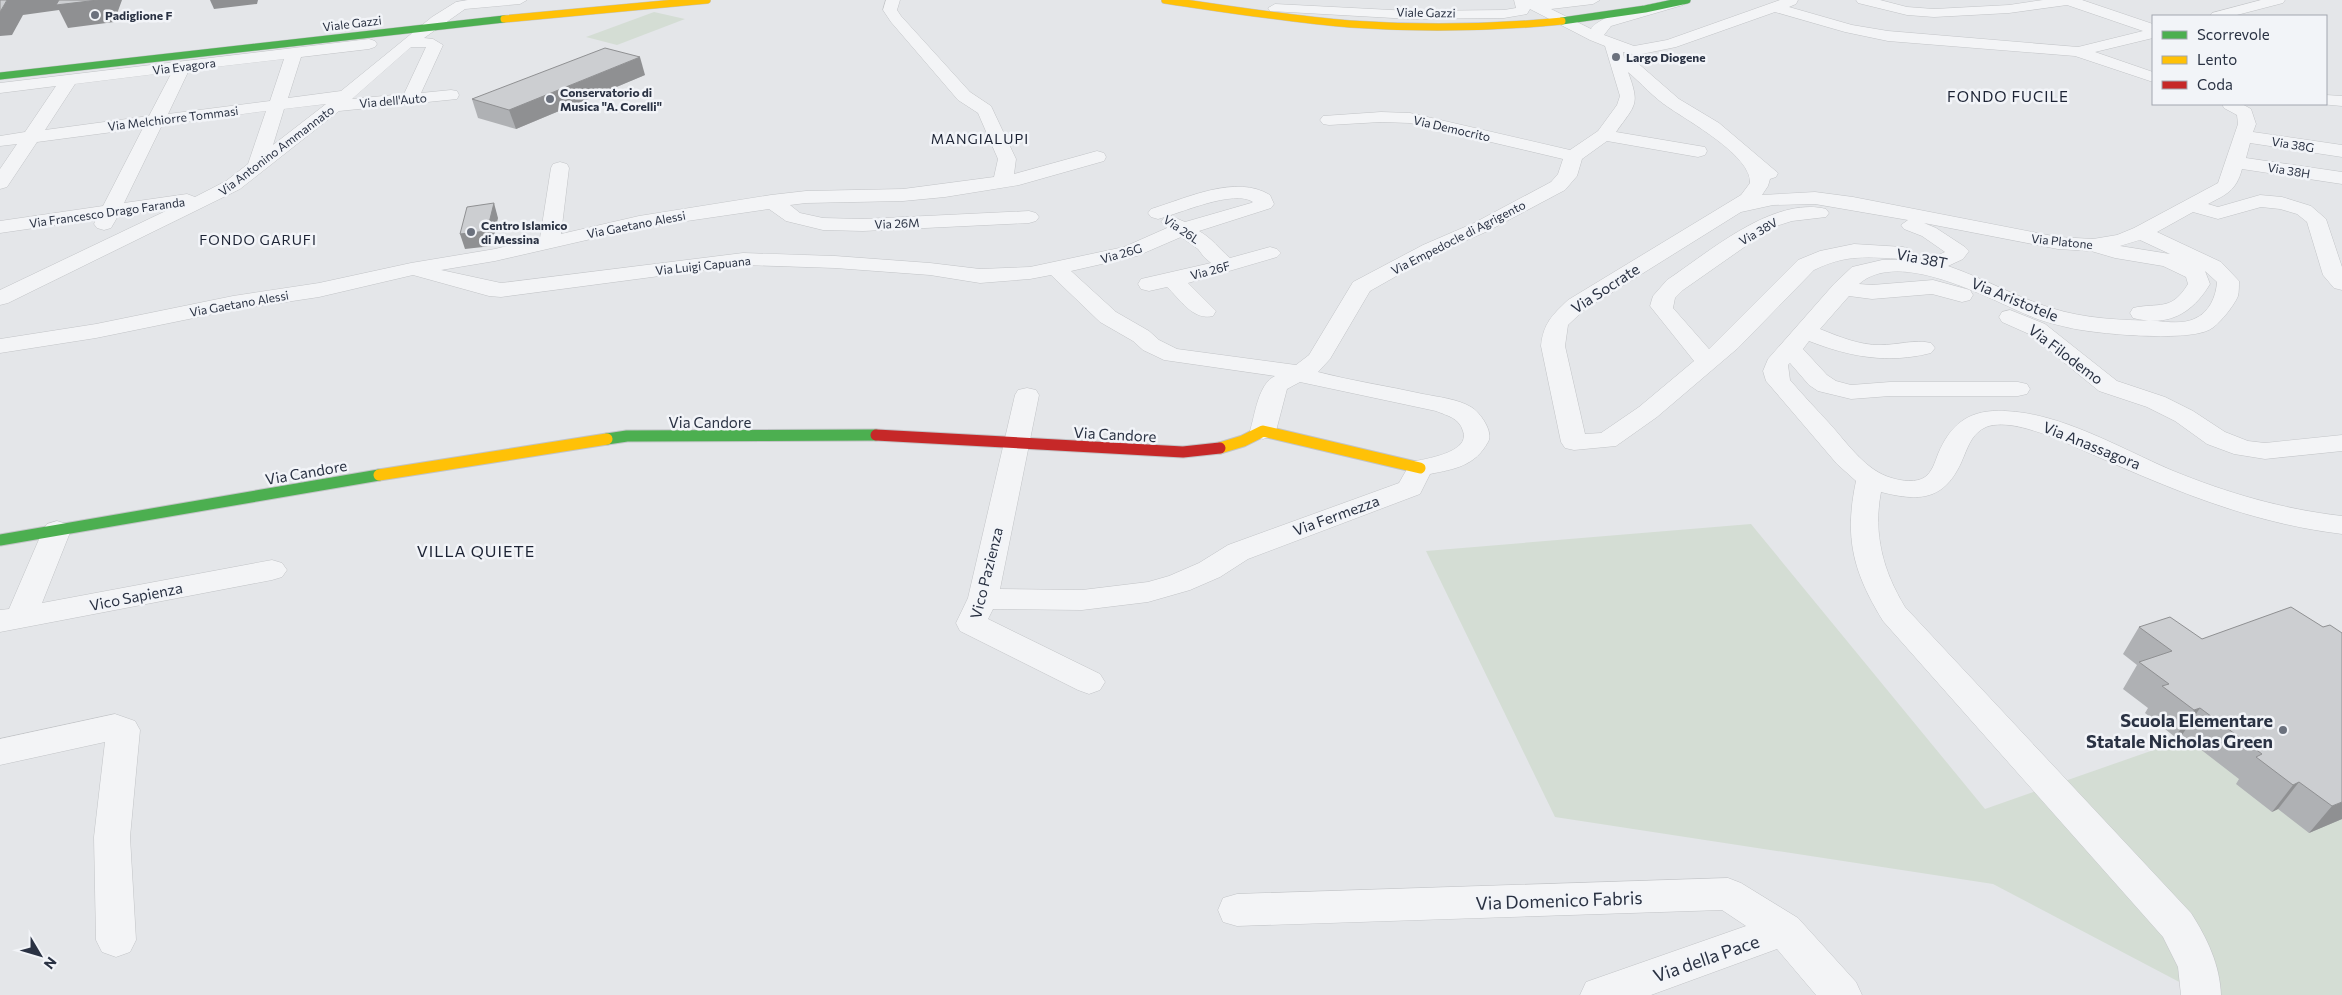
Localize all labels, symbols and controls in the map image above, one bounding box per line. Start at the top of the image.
street label: Viale Gazzi [1396,4,1456,20]
place label: Padiglione F [105,8,172,22]
marker: Padiglione F [89,9,101,21]
street label: Viale Gazzi [322,12,382,34]
legend [2152,15,2327,105]
text: Scorrevole [2197,25,2270,43]
place label: Largo Diogene [1626,50,1706,64]
text: Lento [2197,50,2237,68]
marker: Largo Diogene [1610,51,1622,63]
street label: Via Evagora [152,55,216,77]
text: Coda [2197,75,2233,93]
place label: Conservatorio di Musica "A. Corelli" [560,85,662,113]
district label: FONDO FUCILE [1947,87,2069,105]
street label: Via dell'Auto [359,90,427,110]
marker: Conservatorio di Musica "A. Corelli" [544,93,556,105]
street label: Via Antonino Ammannato [216,102,336,198]
street label: Via Melchiorre Tommasi [107,103,239,133]
street label: Via Democrito [1412,112,1492,144]
district label: MANGIALUPI [931,130,1029,147]
street label: Via 38G [2271,134,2315,154]
street label: Via 38H [2267,160,2311,180]
street label: Via Francesco Drago Faranda [28,194,186,230]
street label: Via Empedocle di Agrigento [1388,197,1528,277]
street label: Via Gaetano Alessi [585,208,687,240]
street label: Via 26L [1161,212,1203,246]
street label: Via 38V [1736,214,1780,248]
street label: Via 26M [874,215,920,231]
place label: Centro Islamico di Messina [481,218,568,246]
marker: Centro Islamico di Messina [465,226,477,238]
district label: FONDO GARUFI [199,231,317,248]
street label: Via Platone [2030,231,2094,251]
street label: Via 26G [1099,240,1143,266]
street label: Via 38T [1895,244,1949,272]
street label: Via Luigi Capuana [654,253,752,277]
street label: Via 26F [1189,258,1232,282]
street label: Via Socrate [1568,259,1643,317]
street label: Via Aristotele [1969,273,2061,325]
street label: Via Gaetano Alessi [188,287,290,319]
street label: Via Filodemo [2025,320,2107,388]
street label: Via Candore [669,413,752,431]
street label: Via Anassagora [2041,417,2143,473]
street label: Via Candore [1073,423,1157,445]
street label: Via Candore [264,456,348,488]
street label: Via Fermezza [1290,491,1382,539]
street label: Vico Pazienza [966,525,1006,621]
district label: VILLA QUIETE [417,541,535,560]
street label: Vico Sapienza [88,578,184,614]
place label: Scuola Elementare Statale Nicholas Green [2086,709,2273,752]
marker: Scuola Elementare Statale Nicholas Green [2277,724,2289,736]
street label: Via Domenico Fabris [1475,886,1643,914]
north arrow [15,930,65,980]
street label: Via della Pace [1650,930,1762,986]
text: N [41,954,61,973]

